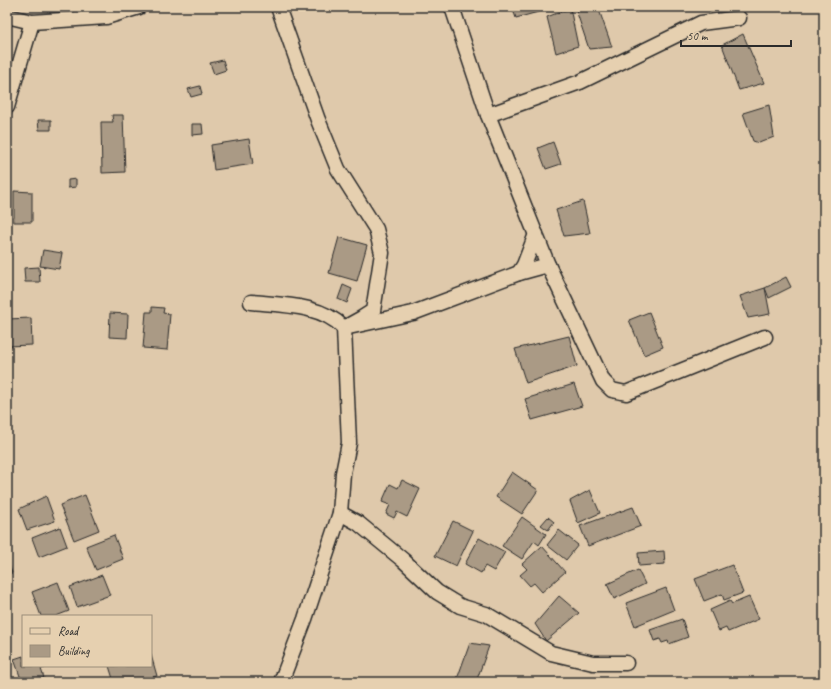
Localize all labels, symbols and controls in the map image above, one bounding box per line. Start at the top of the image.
scale bar [681,22,791,48]
text: 50 m [687,28,709,44]
legend [22,615,152,667]
text: Road [58,623,80,639]
text: Building [58,643,90,659]

